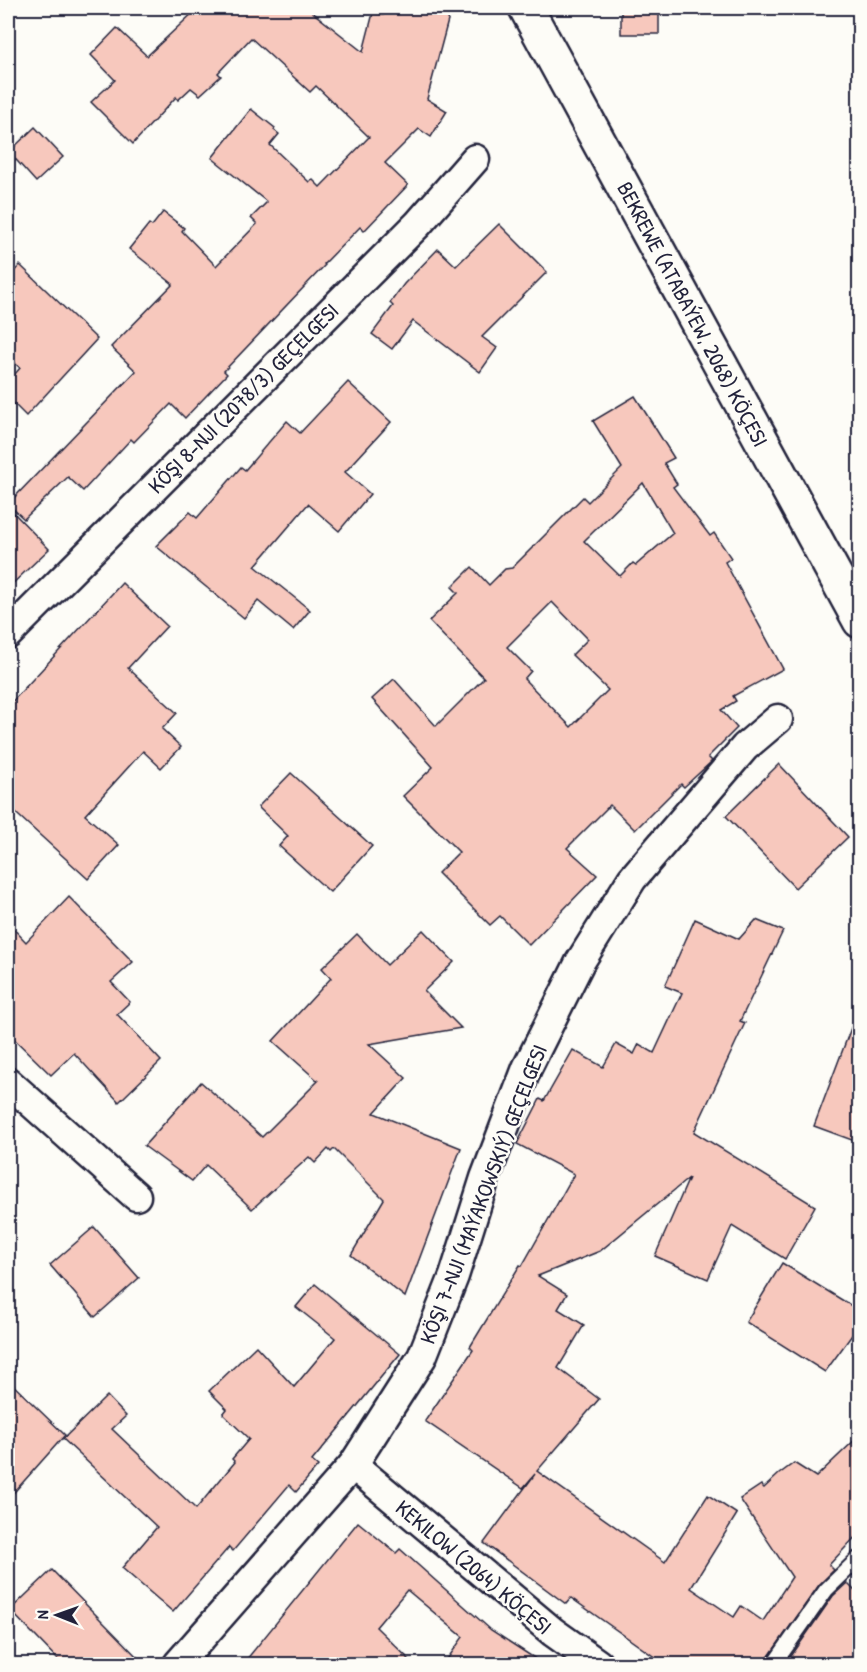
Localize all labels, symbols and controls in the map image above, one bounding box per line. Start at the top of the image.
street label: BEKREWE (ATABAÝEW, 2068) KÖÇESI [610,176,776,452]
street label: KÖŞI 8-NJI (2078/3) GEÇELGESI [141,296,345,500]
street label: KÖŞI 7-NJI (MAÝAKOWSKIÝ) GEÇELGESI [412,1040,554,1348]
street label: KEKILOW (2064) KÖÇESI [390,1493,558,1641]
north arrow [27,1585,87,1645]
text: N [31,1610,53,1619]

